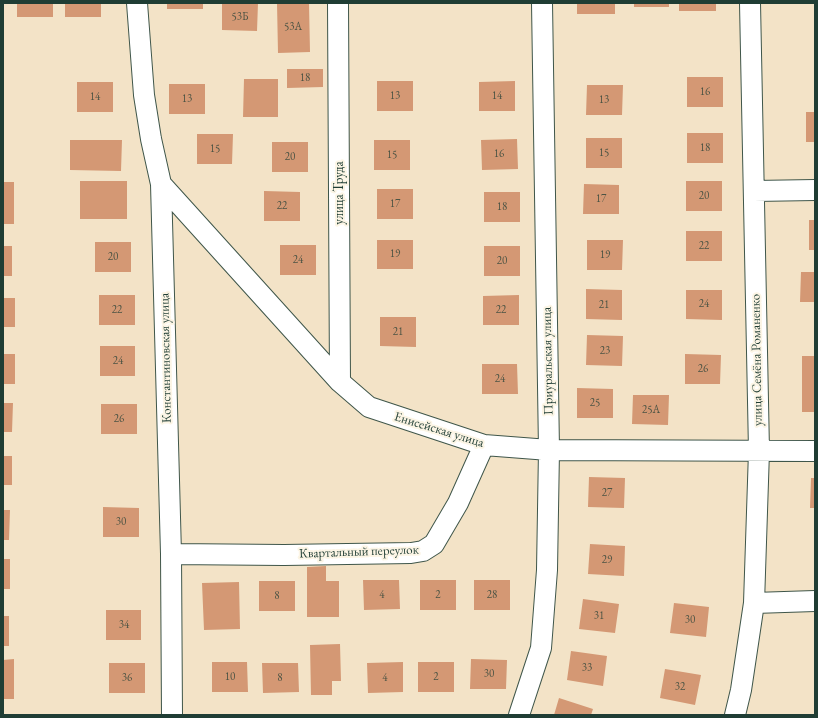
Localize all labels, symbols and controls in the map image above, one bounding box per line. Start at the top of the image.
house number: 53Б [231,10,249,24]
house number: 53А [284,20,302,34]
house number: 18 [300,71,310,85]
house number: 16 [700,85,710,99]
house number: 13 [390,89,400,103]
house number: 14 [492,89,502,103]
house number: 14 [90,90,100,104]
house number: 13 [182,92,192,106]
house number: 13 [599,93,609,107]
house number: 18 [700,141,710,155]
house number: 15 [210,142,220,156]
house number: 15 [599,146,609,160]
house number: 16 [494,147,504,161]
house number: 15 [387,148,397,162]
house number: 20 [285,150,295,164]
street label: улица Труда [331,161,347,225]
house number: 20 [699,189,709,203]
house number: 17 [596,192,606,206]
house number: 17 [390,197,400,211]
house number: 22 [277,199,287,213]
house number: 18 [497,200,507,214]
house number: 22 [699,239,709,253]
house number: 19 [390,247,400,261]
house number: 19 [600,248,610,262]
house number: 20 [108,250,118,264]
house number: 24 [293,253,303,267]
house number: 20 [497,254,507,268]
street label: Константиновская улица [157,293,175,423]
street label: улица Семёна Романенко [748,294,766,426]
house number: 24 [699,297,709,311]
house number: 21 [599,298,609,312]
house number: 22 [112,303,122,317]
house number: 22 [496,303,506,317]
street label: Приуральская улица [539,307,557,415]
house number: 21 [393,325,403,339]
house number: 23 [600,344,610,358]
house number: 24 [113,354,123,368]
house number: 26 [698,362,708,376]
house number: 24 [495,372,505,386]
house number: 25 [590,396,600,410]
house number: 25А [642,403,660,417]
street label: Енисейская улица [392,409,486,451]
house number: 26 [114,412,124,426]
house number: 27 [602,486,612,500]
house number: 30 [116,515,126,529]
street label: Квартальный переулок [299,542,419,562]
house number: 29 [602,553,612,567]
house number: 4 [379,588,385,602]
house number: 2 [435,588,441,602]
house number: 28 [487,588,497,602]
house number: 8 [274,589,280,603]
house number: 31 [594,609,604,623]
house number: 30 [685,613,695,627]
house number: 34 [119,618,129,632]
house number: 33 [582,661,592,675]
house number: 30 [484,667,494,681]
house number: 10 [225,670,235,684]
house number: 2 [433,670,439,684]
house number: 36 [122,671,132,685]
house number: 8 [277,671,283,685]
house number: 4 [382,671,388,685]
house number: 32 [675,680,685,694]

